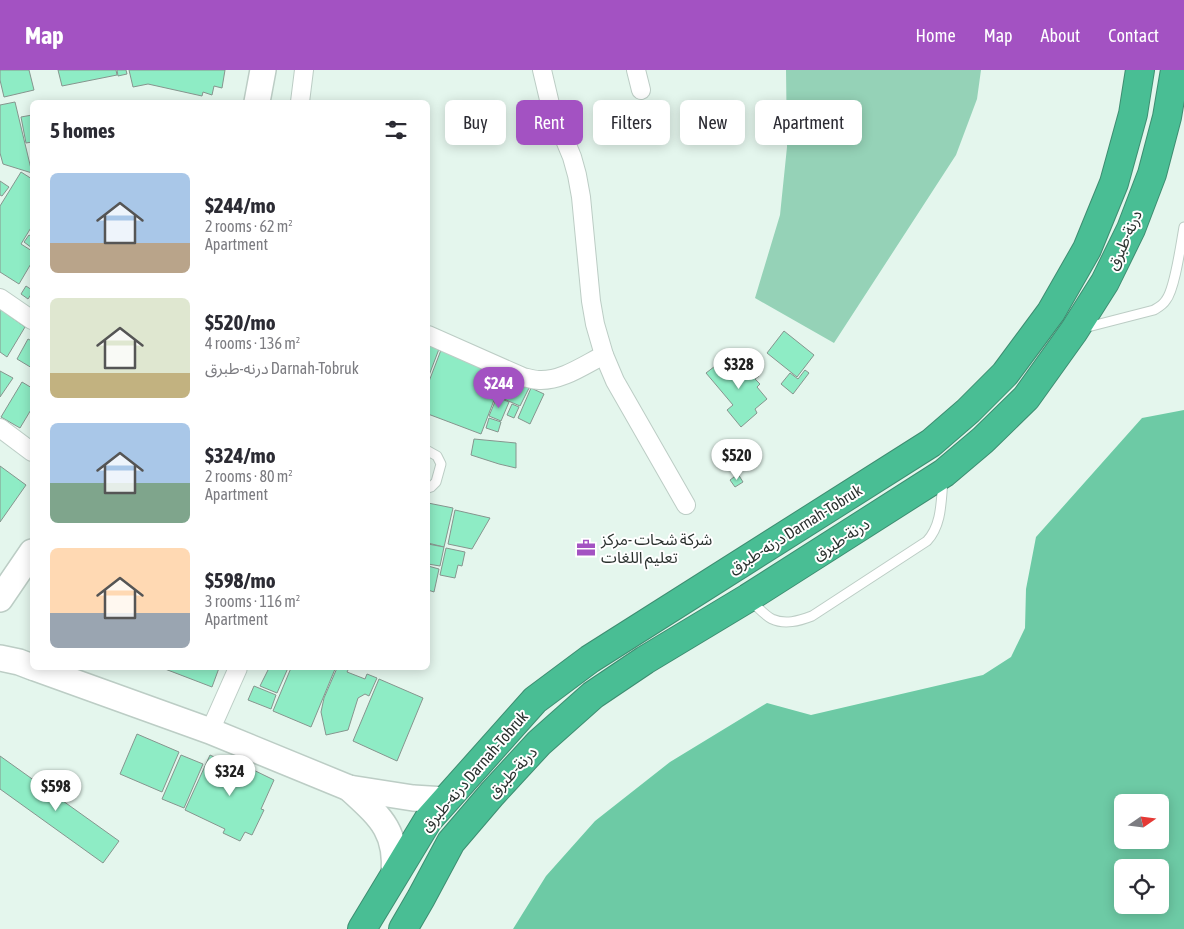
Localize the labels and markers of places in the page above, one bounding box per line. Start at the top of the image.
pin: $328 [709,348,769,390]
pin: $244 [469,366,529,409]
pin: $520 [707,438,767,481]
place label: شركة شحات -مركز تعليم اللغات [600,530,712,570]
office icon: شركة شحات -مركز تعليم اللغات [575,537,597,559]
pin: $324 [200,754,260,797]
pin: $598 [26,770,86,812]

